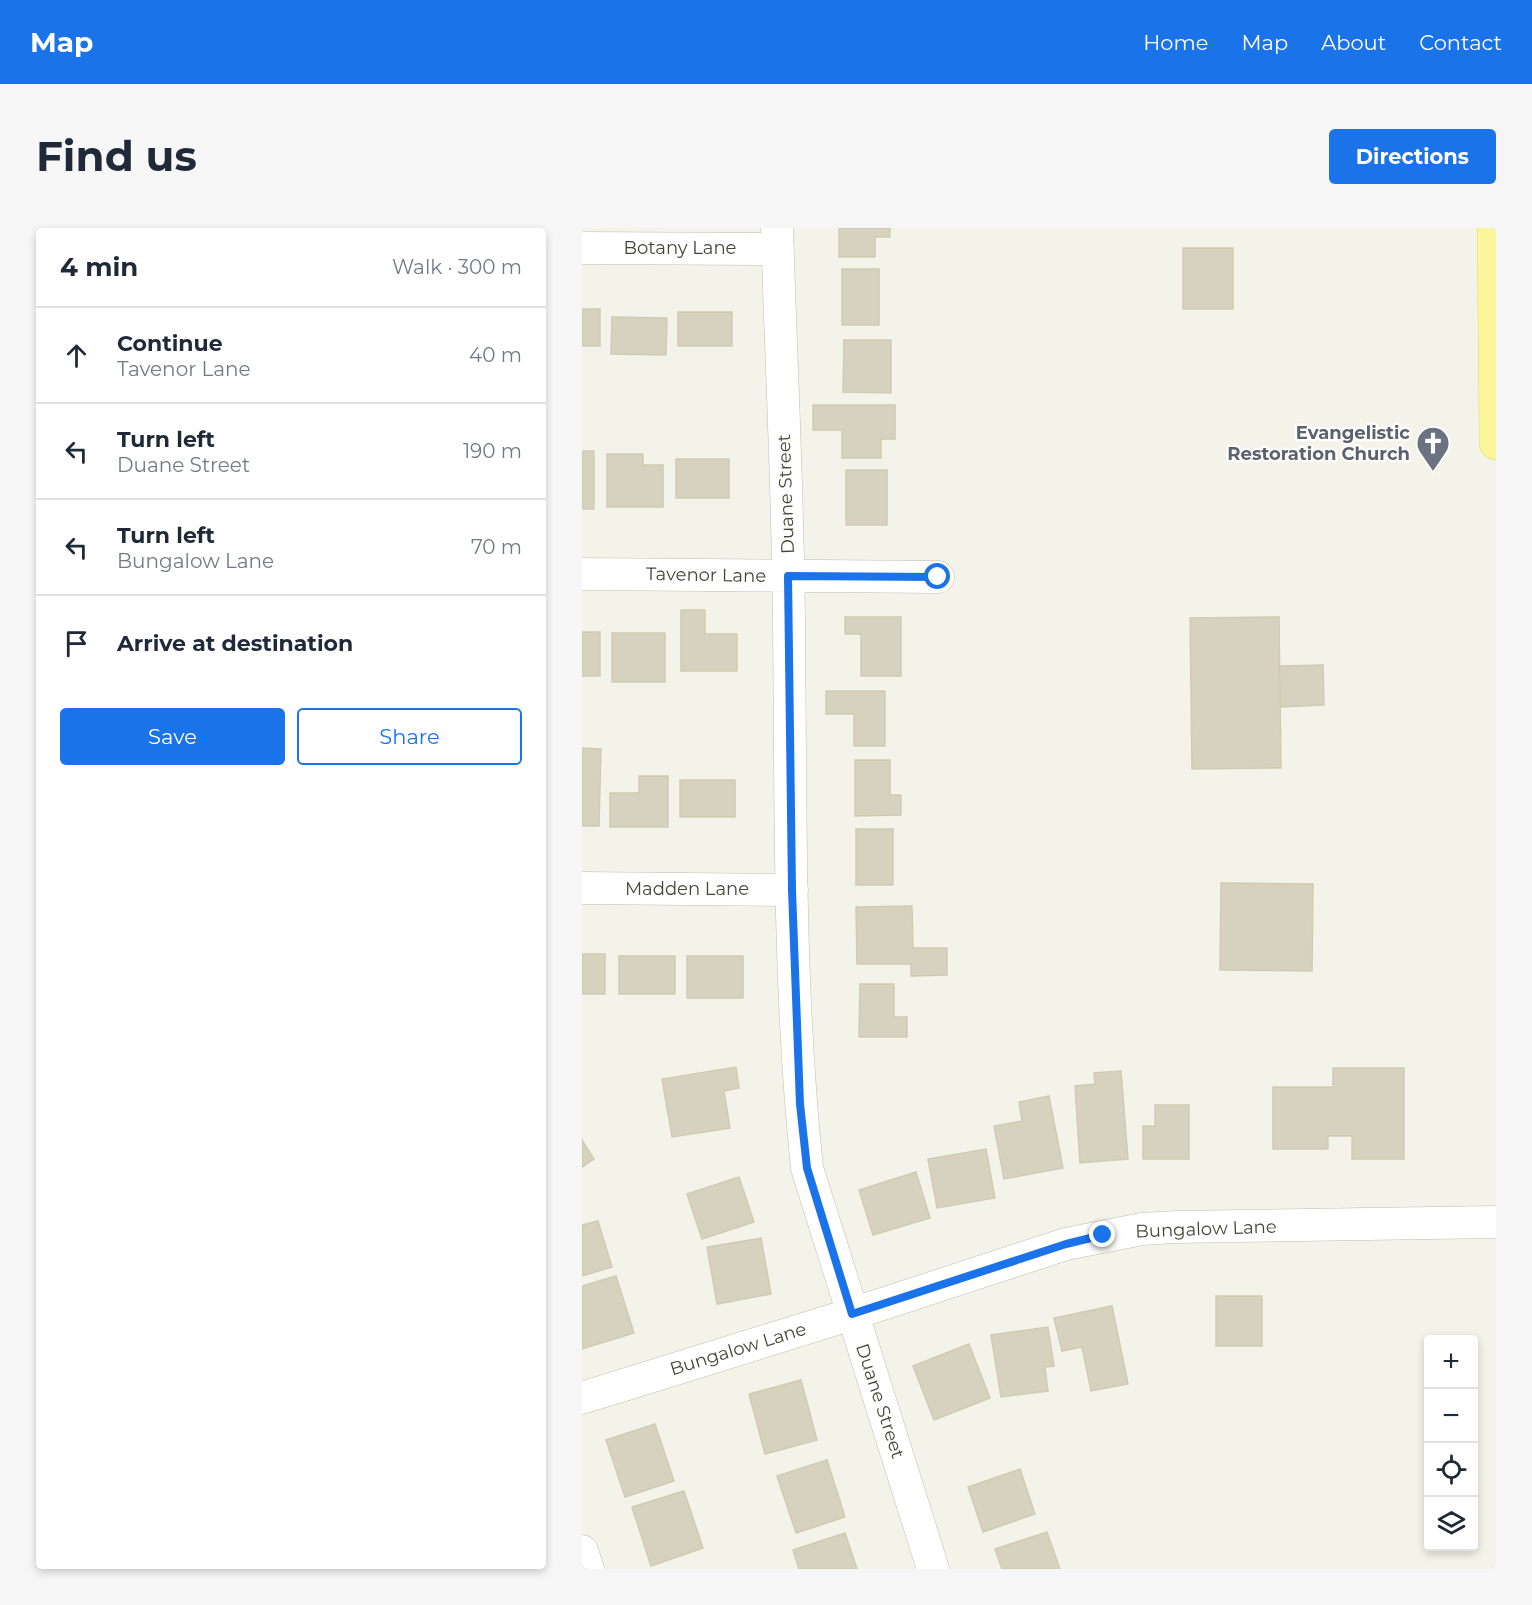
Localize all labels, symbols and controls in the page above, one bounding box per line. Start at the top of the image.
text: Map [30,25,93,59]
text: Home [1143,30,1208,55]
text: Map [1241,30,1288,55]
text: About [1321,30,1386,55]
text: Contact [1419,30,1502,55]
button: Directions [1329,129,1496,184]
text: Find us [36,130,197,182]
street label: Botany Lane [624,237,737,259]
text: 4 min [60,251,138,283]
text: Walk · 300 m [392,255,522,279]
text: Continue [117,330,223,357]
icon: ahead [60,339,93,372]
text: 40 m [469,343,522,367]
text: Tavenor Lane [117,357,251,381]
place label: Evangelistic Restoration Church [1227,422,1410,465]
church icon: Evangelistic Restoration Church [1415,425,1451,472]
text: Turn left [117,426,215,453]
street label: Duane Street [773,434,799,554]
icon: left [60,435,93,468]
text: 190 m [463,439,522,463]
text: Duane Street [117,453,250,477]
text: Turn left [117,522,215,549]
icon: left [60,531,93,564]
text: 70 m [471,535,522,559]
text: Bungalow Lane [117,549,274,573]
street label: Tavenor Lane [646,563,766,587]
route start [924,563,950,589]
icon: arrive [60,627,93,660]
text: Arrive at destination [117,630,353,657]
button: Save [60,708,285,765]
button: Share [297,708,522,765]
street label: Madden Lane [625,878,749,900]
street label: Bungalow Lane [1135,1216,1277,1242]
route end [1089,1221,1115,1247]
street label: Bungalow Lane [667,1318,809,1380]
map controls [1424,1335,1478,1551]
button: + [1424,1335,1478,1389]
street label: Duane Street [851,1341,909,1461]
button: − [1424,1389,1478,1443]
button: locate [1424,1443,1478,1497]
button: layers [1424,1497,1478,1551]

